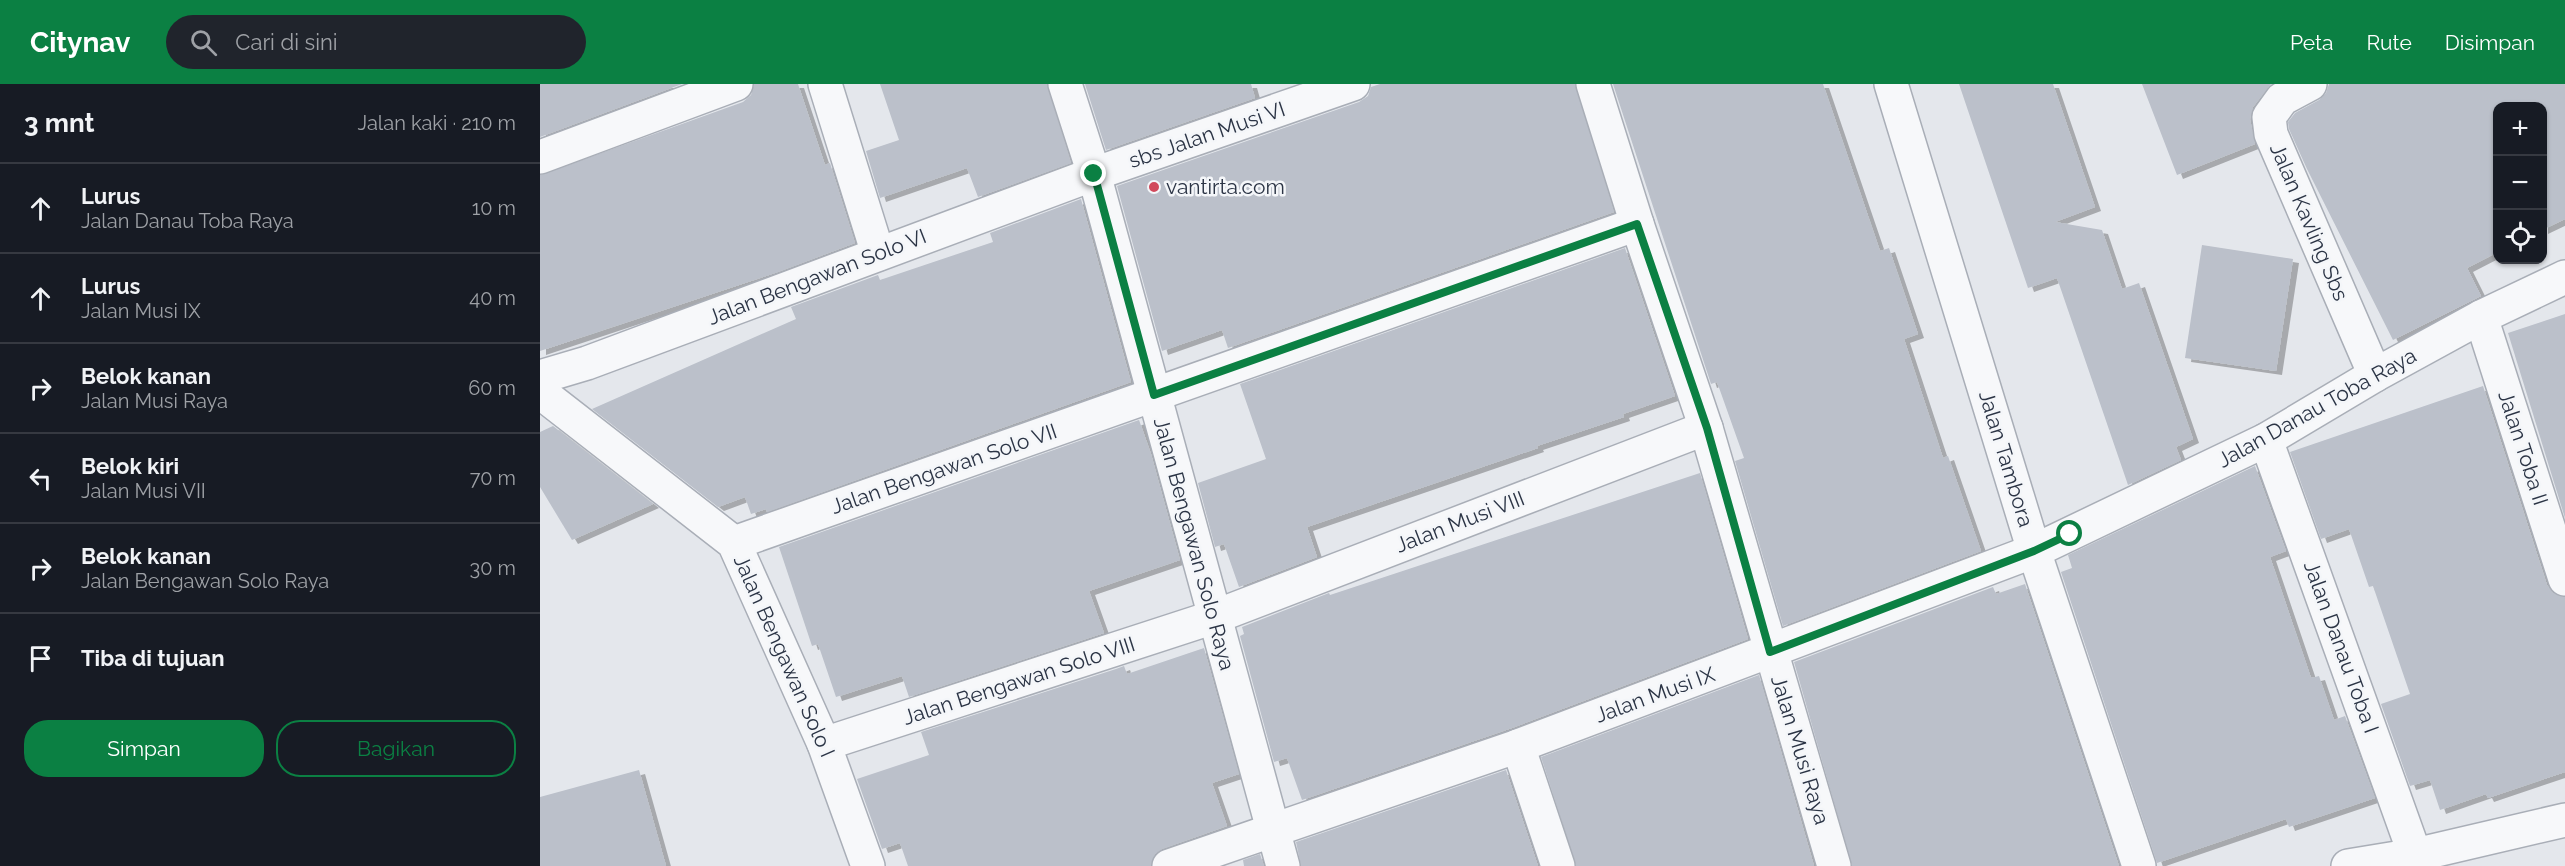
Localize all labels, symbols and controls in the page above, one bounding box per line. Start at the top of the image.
search box [166,15,586,69]
text: Citynav [30,26,130,59]
icon: search [187,26,220,59]
text: Cari di sini [235,29,338,55]
text: Peta [2290,30,2334,55]
text: Rute [2367,30,2412,55]
text: Disimpan [2445,30,2535,55]
street label: sbs Jalan Musi VI [1125,96,1288,173]
map controls [2493,102,2547,264]
button: + [2493,102,2547,156]
text: 3 mnt [24,108,95,138]
text: Jalan kaki · 210 m [357,111,516,135]
street label: Jalan Kavling Sbs [2265,139,2354,304]
button: − [2493,156,2547,210]
route end [1080,160,1106,186]
place label: vantirta.com [1166,174,1285,199]
marker: vantirta.com [1147,180,1161,194]
text: Lurus [81,183,140,209]
icon: ahead [24,192,57,225]
text: 10 m [472,196,516,220]
text: Jalan Danau Toba Raya [81,209,294,233]
button: locate [2493,210,2547,264]
street label: Jalan Bengawan Solo VI [704,223,930,330]
text: Lurus [81,273,140,299]
icon: ahead [24,282,57,315]
text: 40 m [469,286,516,310]
text: Jalan Musi IX [81,299,201,323]
street label: Jalan Danau Toba Raya [2213,342,2420,473]
text: Belok kanan [81,363,211,389]
icon: right [24,372,57,405]
text: 60 m [468,376,516,400]
street label: Jalan Tambora [1974,388,2039,530]
street label: Jalan Toba II [2493,388,2554,508]
text: Jalan Musi Raya [81,389,228,413]
street label: Jalan Bengawan Solo Raya [1149,415,1240,673]
street label: Jalan Bengawan Solo VII [828,418,1060,519]
text: Belok kiri [81,453,179,479]
icon: left [24,462,57,495]
text: 70 m [470,466,516,490]
text: Jalan Musi VII [81,479,206,503]
street label: Jalan Musi VIII [1392,485,1528,558]
route start [2056,520,2082,546]
text: Belok kanan [81,543,211,569]
street label: Jalan Bengawan Solo I [729,551,840,761]
icon: right [24,552,57,585]
text: 30 m [470,556,516,580]
street label: Jalan Danau Toba I [2299,557,2384,736]
text: Jalan Bengawan Solo Raya [81,569,329,593]
street label: Jalan Bengawan Solo VIII [900,631,1138,730]
icon: arrive [24,642,57,675]
text: Tiba di tujuan [81,645,224,671]
street label: Jalan Musi IX [1592,661,1719,728]
street label: Jalan Musi Raya [1766,672,1835,827]
button: Simpan [24,720,264,777]
button: Bagikan [276,720,516,777]

